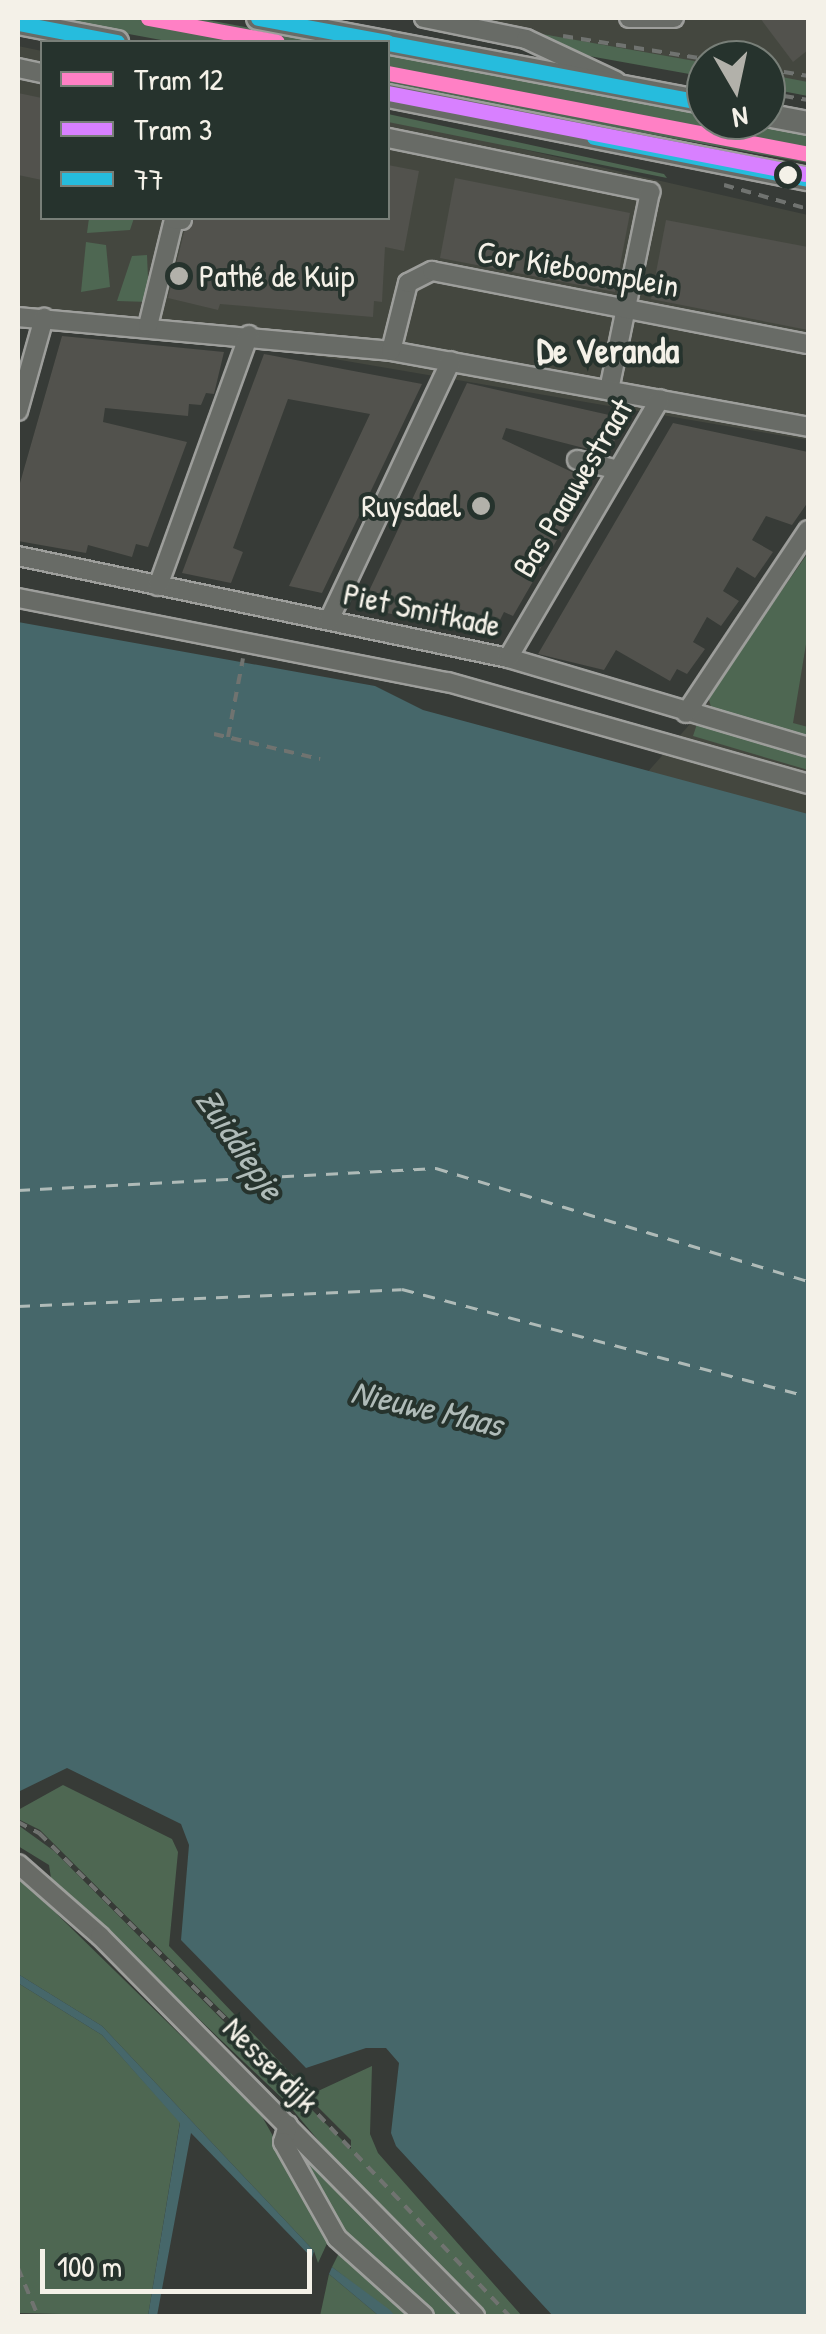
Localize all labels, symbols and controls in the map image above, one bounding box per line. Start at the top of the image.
legend [40,40,390,220]
north arrow [686,40,786,140]
text: Tram 12 [134,59,224,99]
text: N [730,98,751,138]
text: Tram 3 [134,109,212,149]
text: 77 [134,159,164,199]
unlabelled marker [778,165,798,185]
street label: Cor Kieboomplein [474,232,682,306]
place label: Pathé de Kuip [199,257,354,295]
marker: Pathé de Kuip [168,265,190,287]
district label: De Veranda [537,330,679,372]
street label: Bas Paauwestraat [505,392,641,584]
place label: Ruysdael [362,487,461,525]
marker: Ruysdael [470,495,492,517]
street label: Piet Smitkade [340,575,504,645]
water label: Zuiddiepje [187,1080,293,1208]
water label: Nieuwe Maas [347,1370,507,1446]
street label: Nesserdijk [215,2009,327,2121]
scale bar [45,2229,318,2291]
text: 100 m [57,2246,122,2286]

